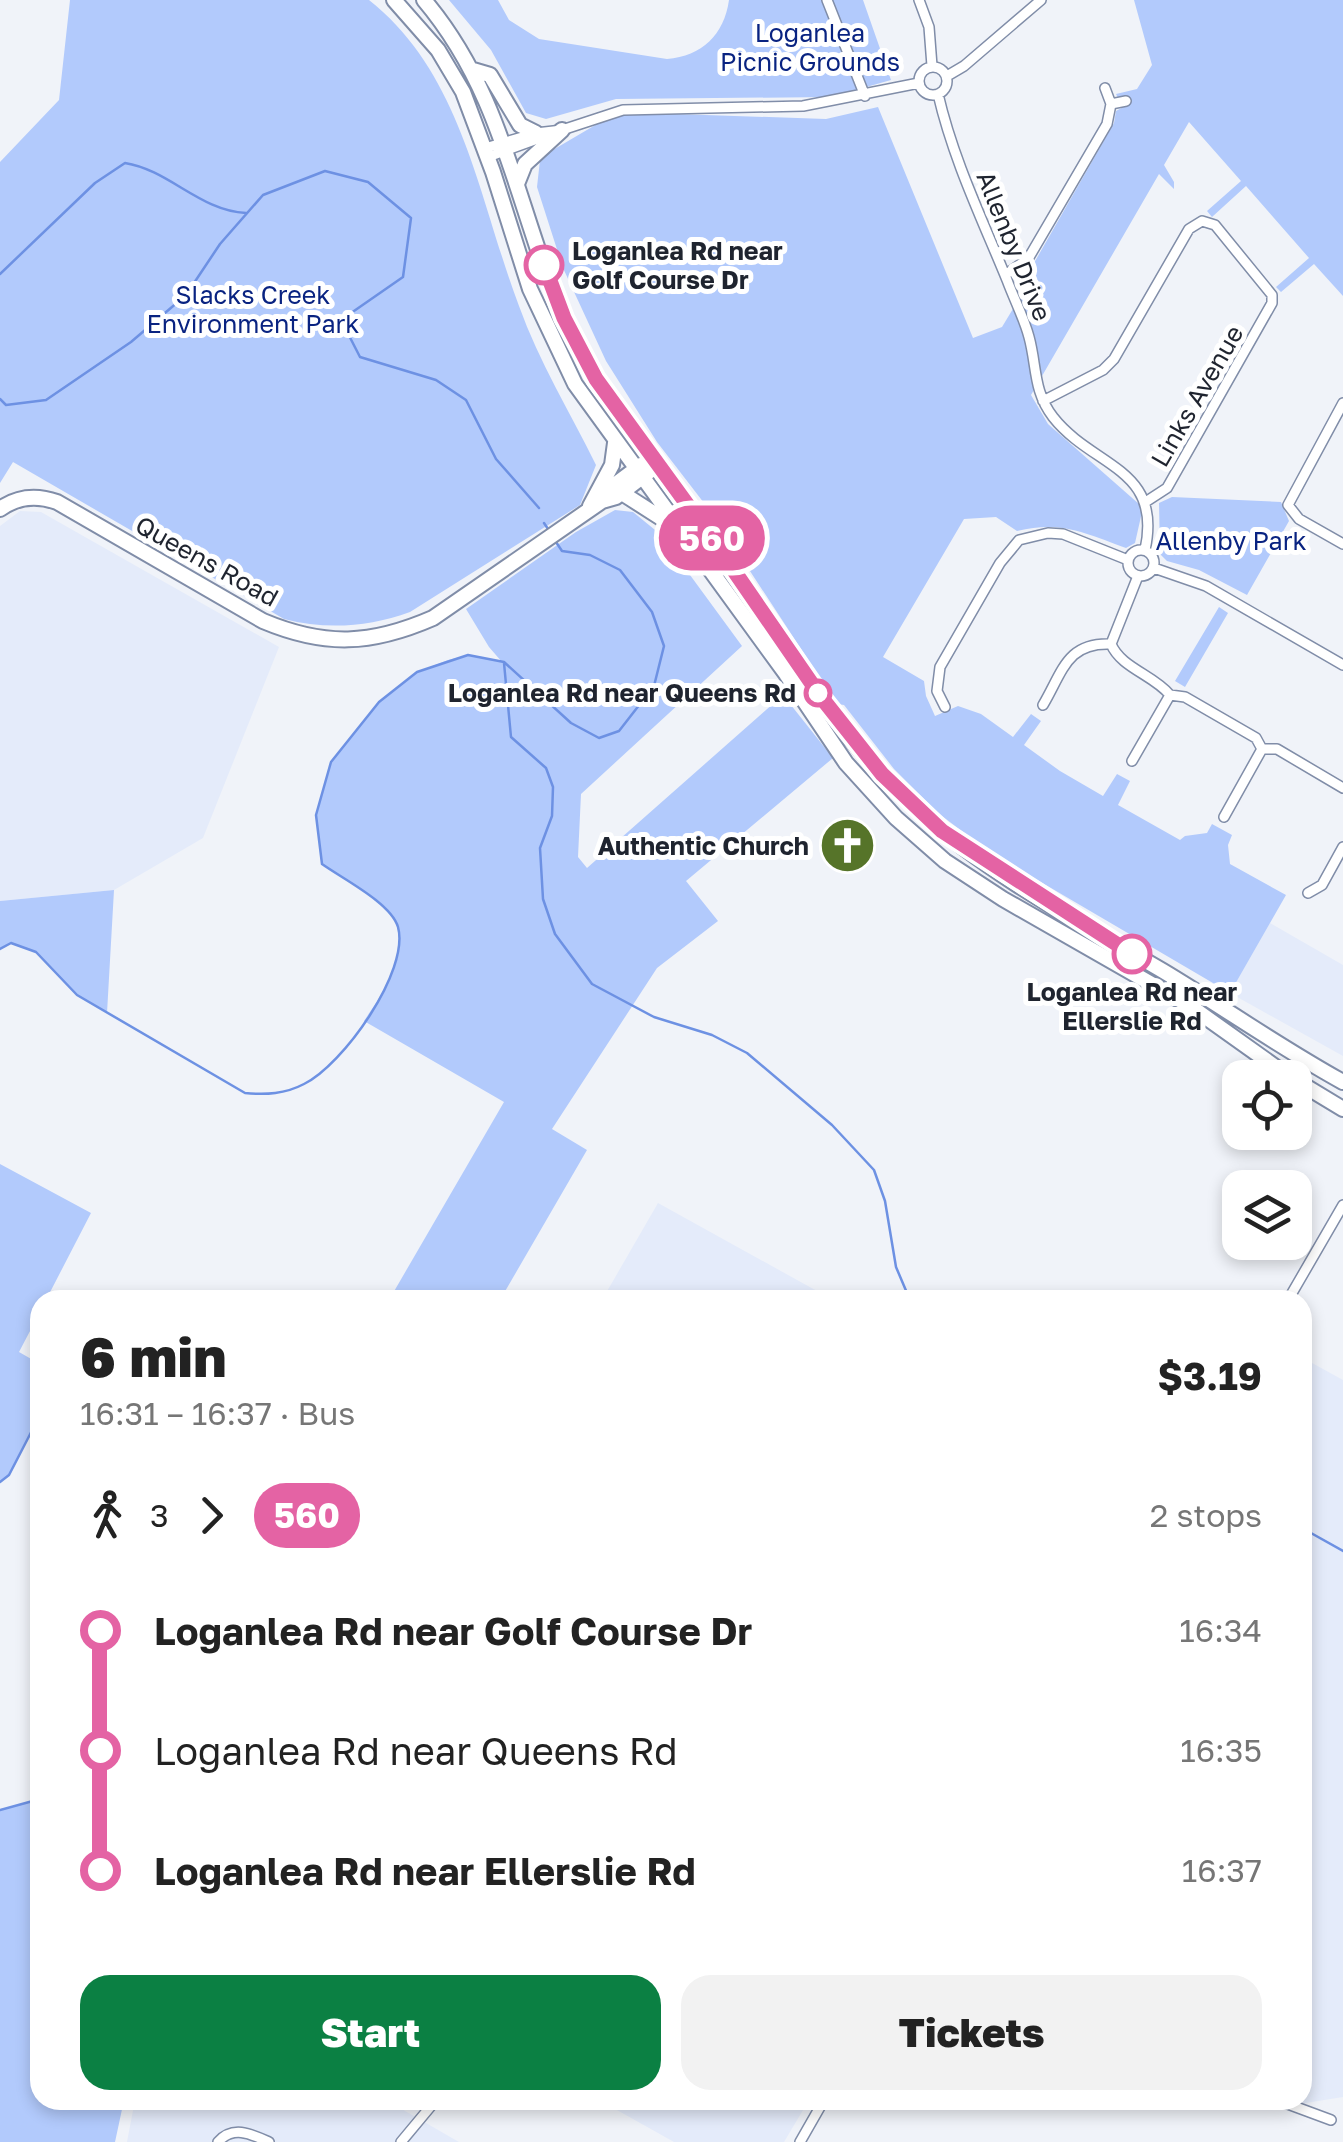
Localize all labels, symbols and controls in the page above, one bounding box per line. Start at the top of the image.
park label: Loganlea Picnic Grounds [720,17,900,77]
street label: Allenby Drive [970,166,1059,325]
place label: Loganlea Rd near Golf Course Dr [572,235,783,295]
marker: Loganlea Rd near Golf Course Dr [525,246,563,284]
park label: Slacks Creek Environment Park [147,279,359,339]
street label: Links Avenue [1144,319,1250,472]
line badge: 560 [654,506,770,570]
street label: Queens Road [130,509,284,613]
text: 560 [679,517,745,559]
park label: Allenby Park [1155,525,1307,556]
place label: Loganlea Rd near Queens Rd [448,677,796,708]
marker: Loganlea Rd near Queens Rd [805,680,831,706]
church icon: Authentic Church [818,816,878,876]
place label: Authentic Church [598,830,809,861]
marker: Loganlea Rd near Ellerslie Rd [1113,935,1151,973]
place label: Loganlea Rd near Ellerslie Rd [1027,976,1238,1036]
map controls [1222,1060,1312,1260]
button: locate [1222,1060,1312,1150]
button: layers [1222,1170,1312,1260]
text: 6 min [80,1323,226,1389]
text: $3.19 [1157,1353,1262,1398]
text: 16:31 – 16:37 · Bus [80,1394,355,1432]
icon: walk [80,1488,135,1543]
icon: forward [184,1488,239,1543]
text: 560 [274,1494,340,1536]
text: 3 [150,1496,169,1534]
text: 2 stops [1150,1496,1262,1534]
text: Loganlea Rd near Golf Course Dr [154,1608,752,1653]
text: 16:34 [1179,1611,1262,1649]
text: Loganlea Rd near Queens Rd [154,1728,678,1773]
text: 16:35 [1180,1731,1262,1769]
text: Loganlea Rd near Ellerslie Rd [154,1848,696,1893]
text: 16:37 [1182,1851,1262,1889]
button: Start [80,1975,661,2090]
button: Tickets [681,1975,1262,2090]

